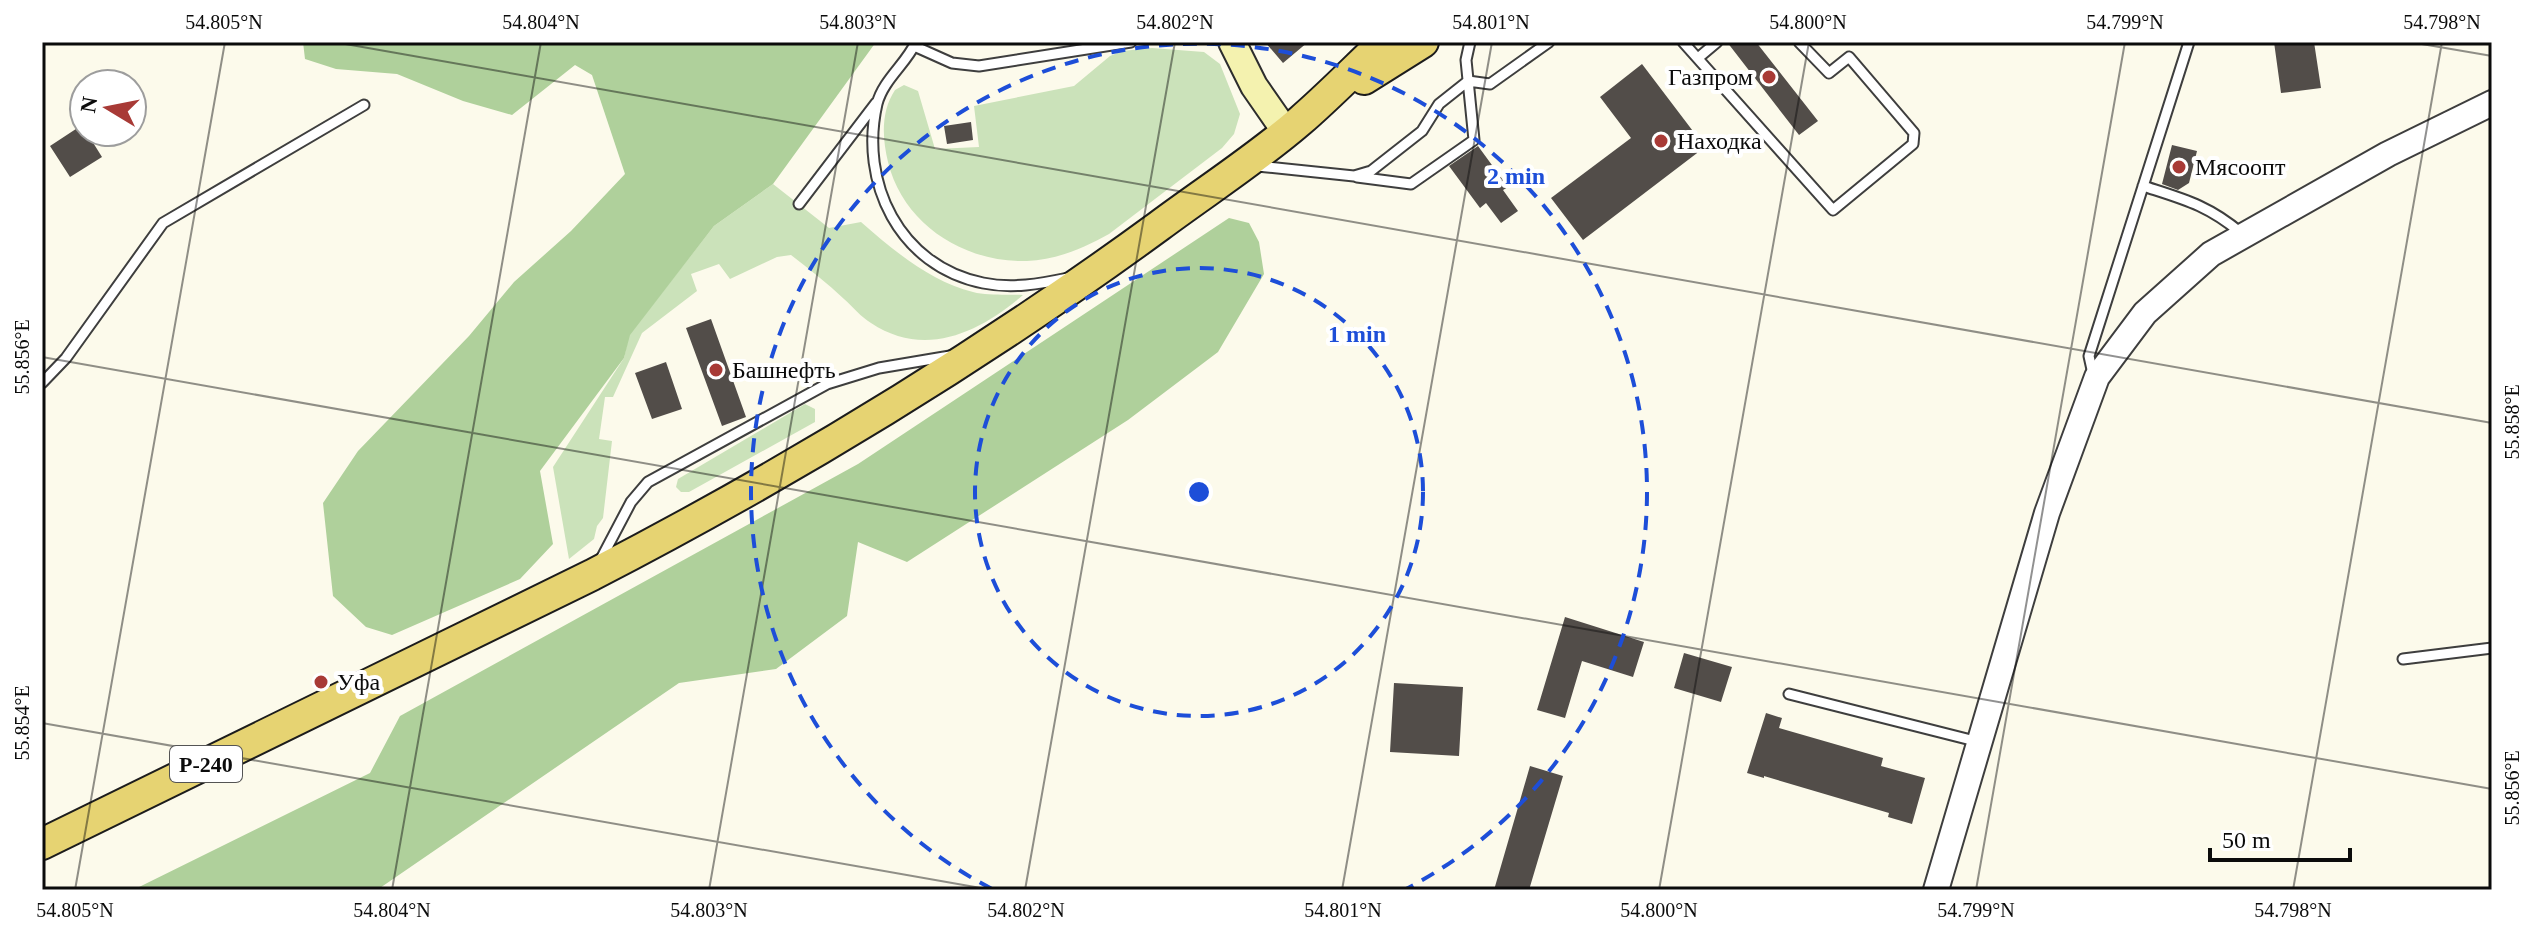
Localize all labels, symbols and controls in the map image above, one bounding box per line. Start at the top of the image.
text: 54.805°N [185,11,263,33]
text: 54.804°N [502,11,580,33]
text: 54.803°N [819,11,897,33]
text: 54.802°N [1136,11,1214,33]
text: 54.801°N [1452,11,1530,33]
text: 54.800°N [1769,11,1847,33]
text: 54.799°N [2086,11,2164,33]
text: 54.798°N [2403,11,2481,33]
place label: Газпром [1668,64,1753,90]
north arrow [68,68,148,148]
marker: Газпром [1760,68,1778,86]
text: N [75,95,103,115]
place label: Находка [1677,128,1762,154]
marker: Находка [1652,132,1670,150]
place label: Мясоопт [2195,154,2286,180]
marker: Мясоопт [2170,158,2188,176]
text: 2 min [1487,163,1545,189]
text: 55.856°E [11,319,33,395]
text: 1 min [1328,321,1386,347]
place label: Башнефть [732,357,836,383]
marker: Башнефть [707,361,725,379]
text: 55.858°E [2501,384,2523,460]
centre of rings [1185,478,1213,506]
place label: Уфа [337,669,381,695]
marker: Уфа [312,673,330,691]
text: 55.854°E [11,685,33,761]
road number: Р-240 [170,746,242,782]
text: 55.856°E [2501,750,2523,826]
scale bar [2210,812,2350,862]
text: 50 m [2222,827,2271,853]
text: 54.805°N [36,899,114,921]
text: 54.804°N [353,899,431,921]
text: 54.803°N [670,899,748,921]
text: 54.802°N [987,899,1065,921]
text: 54.801°N [1304,899,1382,921]
text: 54.800°N [1620,899,1698,921]
text: 54.799°N [1937,899,2015,921]
text: 54.798°N [2254,899,2332,921]

